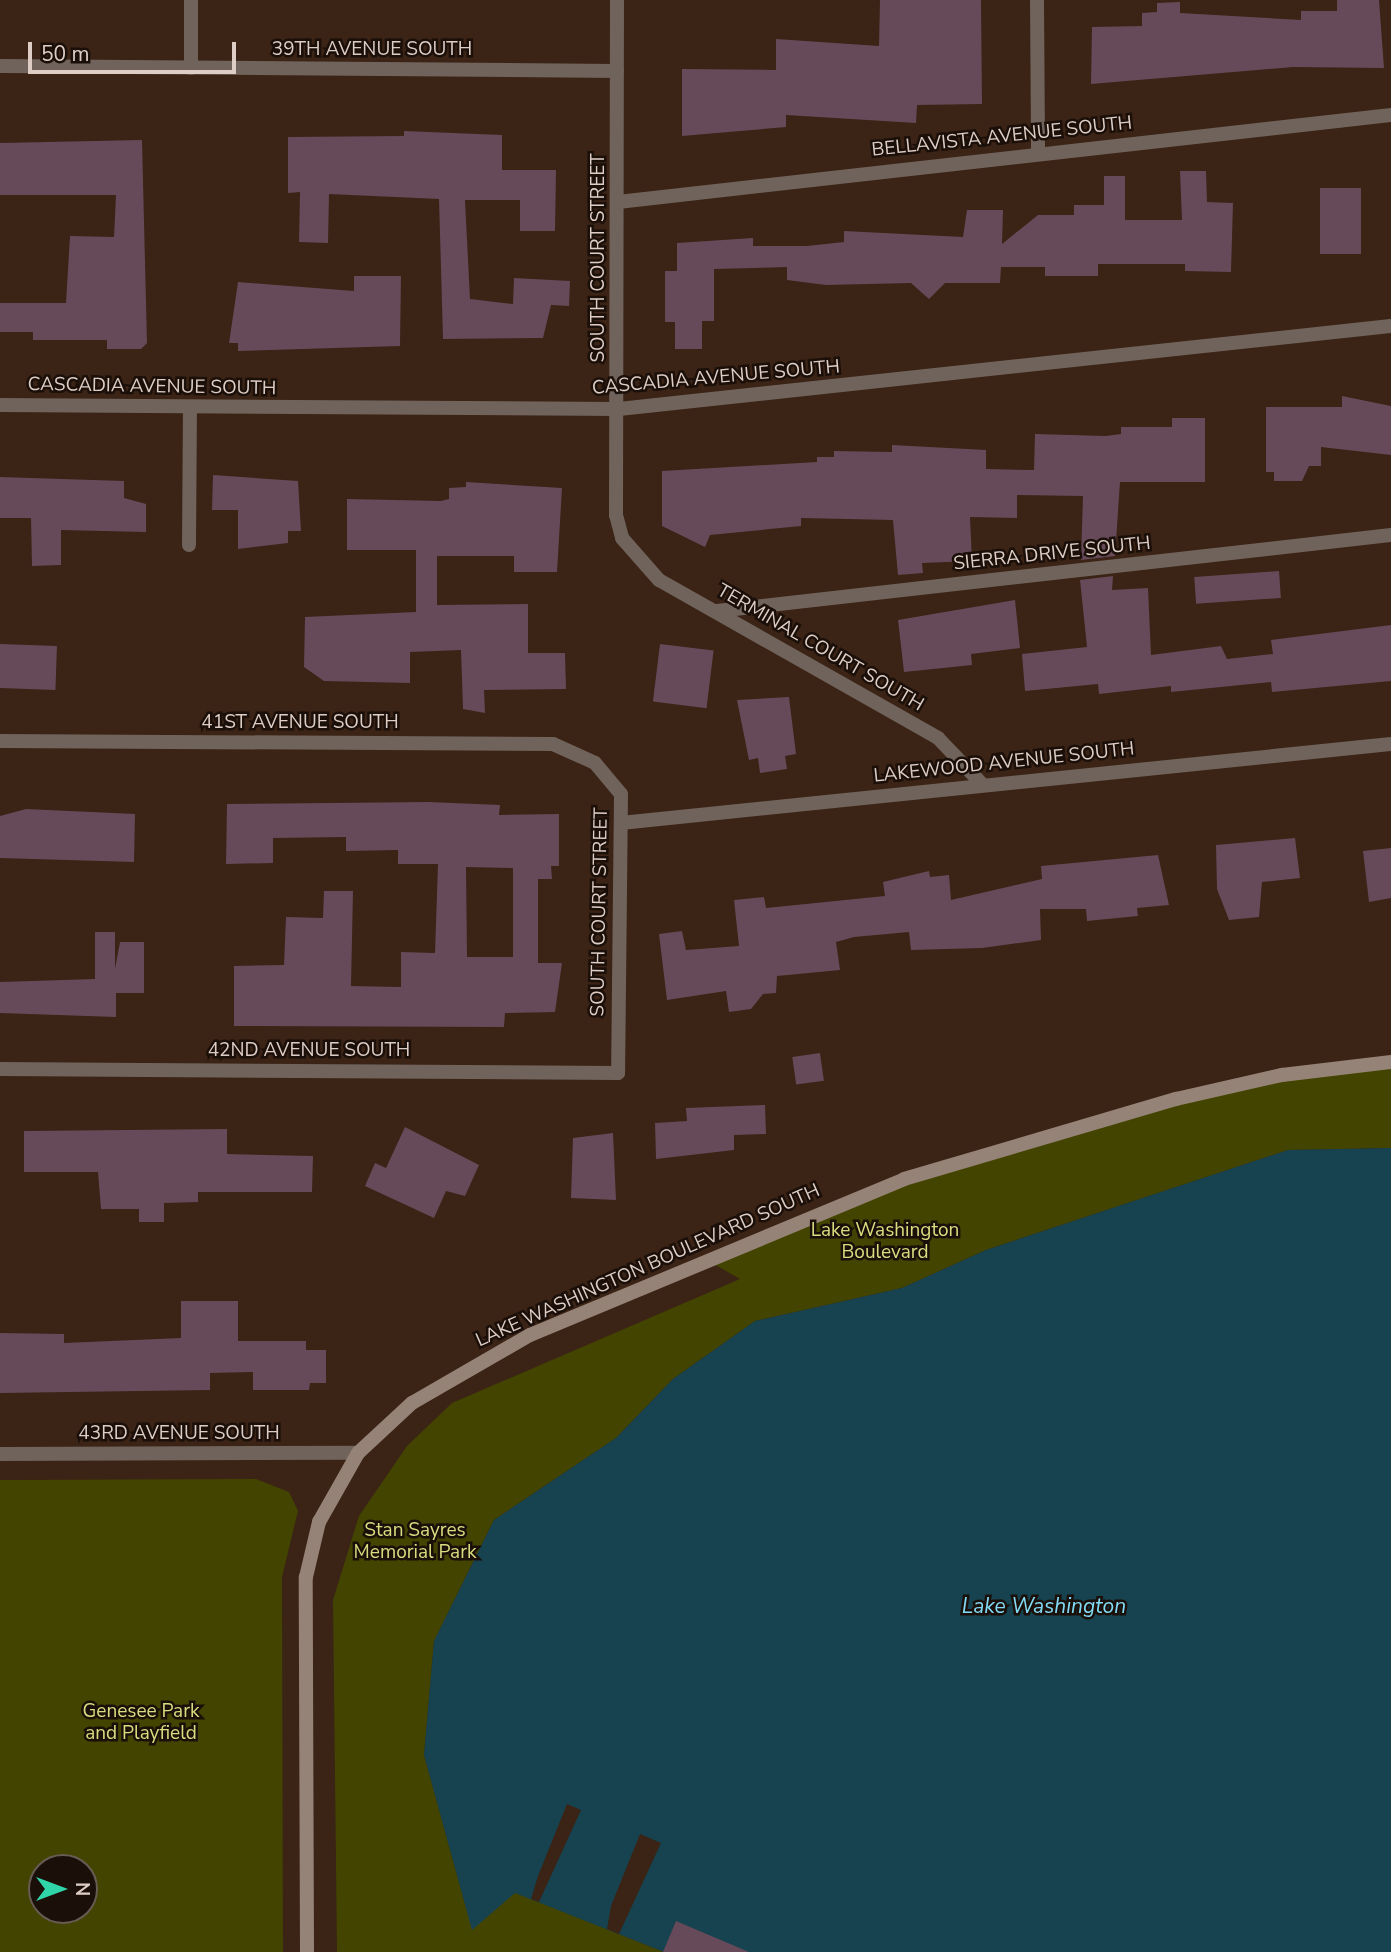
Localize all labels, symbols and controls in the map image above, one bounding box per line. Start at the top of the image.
scale bar [32,28,240,72]
street label: 39TH AVENUE SOUTH [272,39,472,61]
text: 50 m [41,40,90,68]
street label: BELLAVISTA AVENUE SOUTH [871,112,1133,162]
street label: SOUTH COURT STREET [588,153,610,363]
street label: CASCADIA AVENUE SOUTH [591,356,841,400]
street label: CASCADIA AVENUE SOUTH [27,373,277,401]
street label: SIERRA DRIVE SOUTH [952,532,1152,576]
street label: TERMINAL COURT SOUTH [713,579,927,717]
street label: 41ST AVENUE SOUTH [201,712,399,734]
street label: LAKEWOOD AVENUE SOUTH [872,738,1136,788]
street label: SOUTH COURT STREET [587,807,613,1017]
street label: 42ND AVENUE SOUTH [208,1040,410,1062]
street label: LAKE WASHINGTON BOULEVARD SOUTH [472,1180,824,1352]
park label: Lake Washington Boulevard [811,1220,959,1264]
street label: 43RD AVENUE SOUTH [78,1423,280,1445]
park label: Stan Sayres Memorial Park [354,1520,476,1564]
water label: Lake Washington [962,1593,1126,1619]
park label: Genesee Park and Playfield [83,1701,199,1745]
north arrow [28,1854,98,1924]
text: N [69,1882,95,1896]

